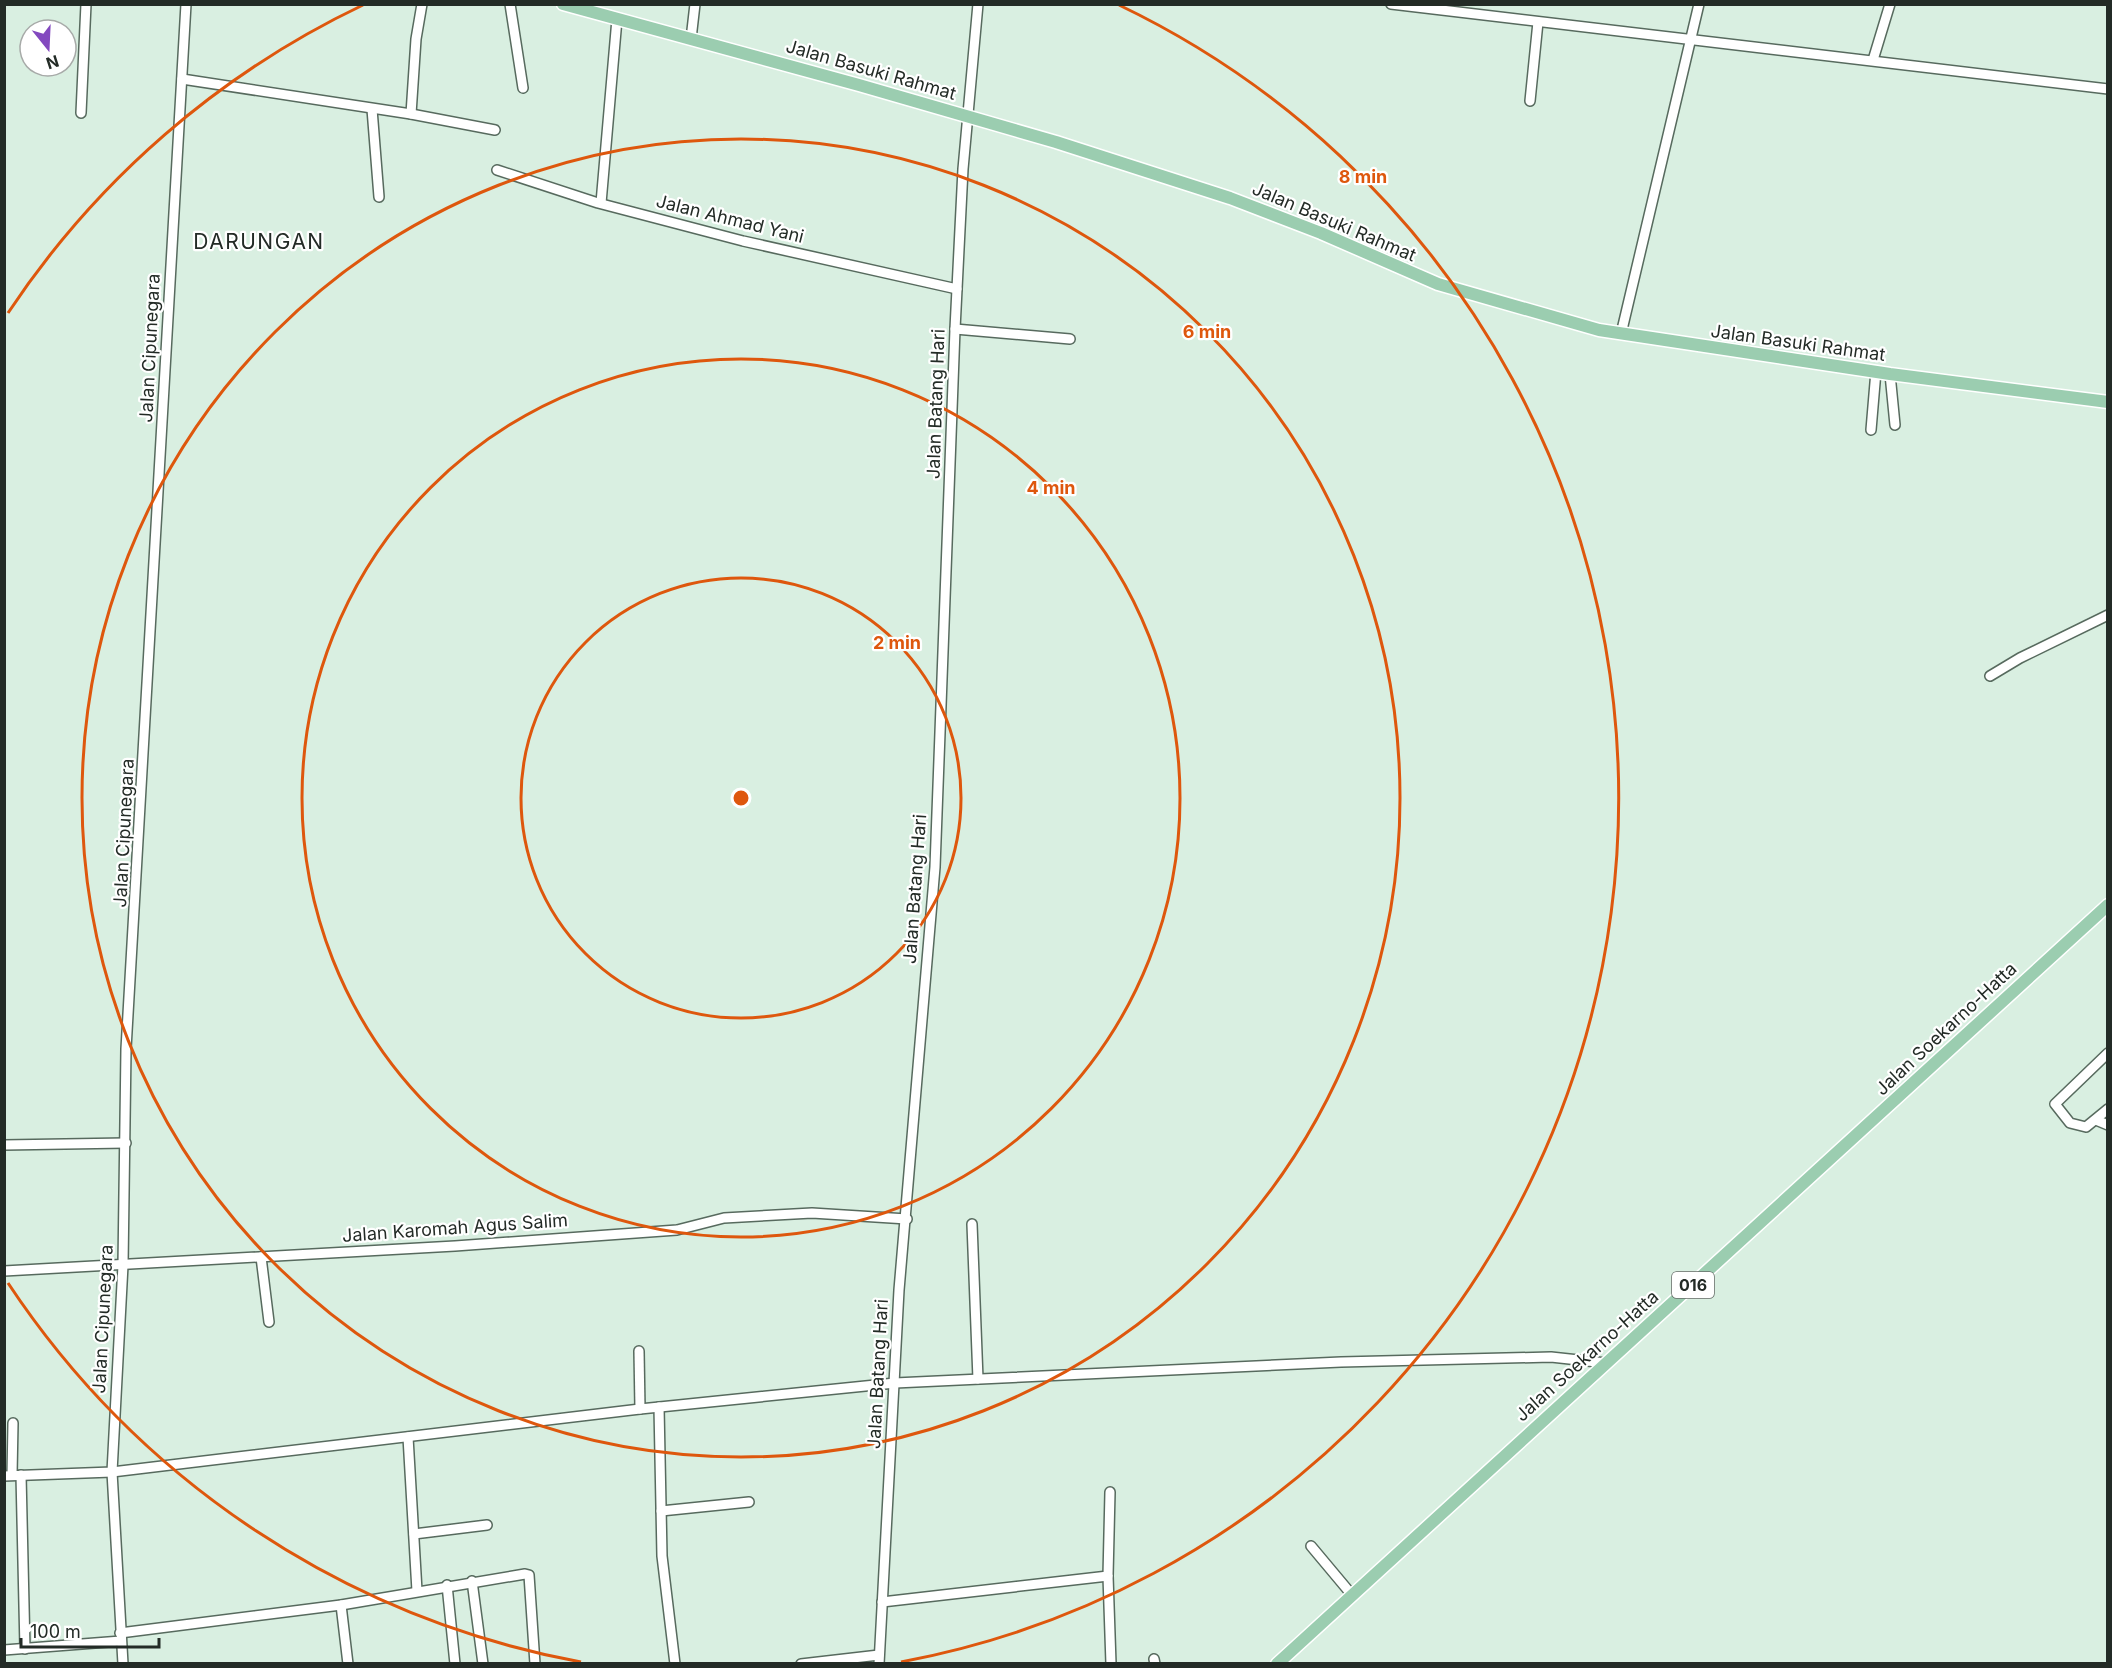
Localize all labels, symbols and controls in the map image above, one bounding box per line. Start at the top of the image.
north arrow [18,18,78,78]
street label: Jalan Basuki Rahmat [784,35,959,104]
text: N [44,51,62,74]
text: 8 min [1339,166,1387,187]
street label: Jalan Basuki Rahmat [1249,178,1419,266]
street label: Jalan Ahmad Yani [654,190,806,247]
district label: DARUNGAN [193,229,325,254]
street label: Jalan Cipunegara [135,273,164,423]
street label: Jalan Basuki Rahmat [1710,320,1887,365]
text: 6 min [1183,321,1231,342]
street label: Jalan Batang Hari [922,329,949,479]
text: 4 min [1027,477,1075,498]
text: 2 min [873,632,921,653]
street label: Jalan Cipunegara [109,758,138,908]
centre of rings [731,788,751,808]
street label: Jalan Batang Hari [899,813,930,965]
street label: Jalan Soekarno-Hatta [1871,958,2021,1099]
street label: Jalan Karomah Agus Salim [341,1209,569,1246]
street label: Jalan Cipunegara [88,1244,117,1394]
road number: 016 [1672,1272,1714,1298]
street label: Jalan Soekarno-Hatta [1511,1286,1662,1425]
street label: Jalan Batang Hari [863,1298,892,1449]
scale bar [21,1611,159,1649]
text: 100 m [30,1621,81,1642]

